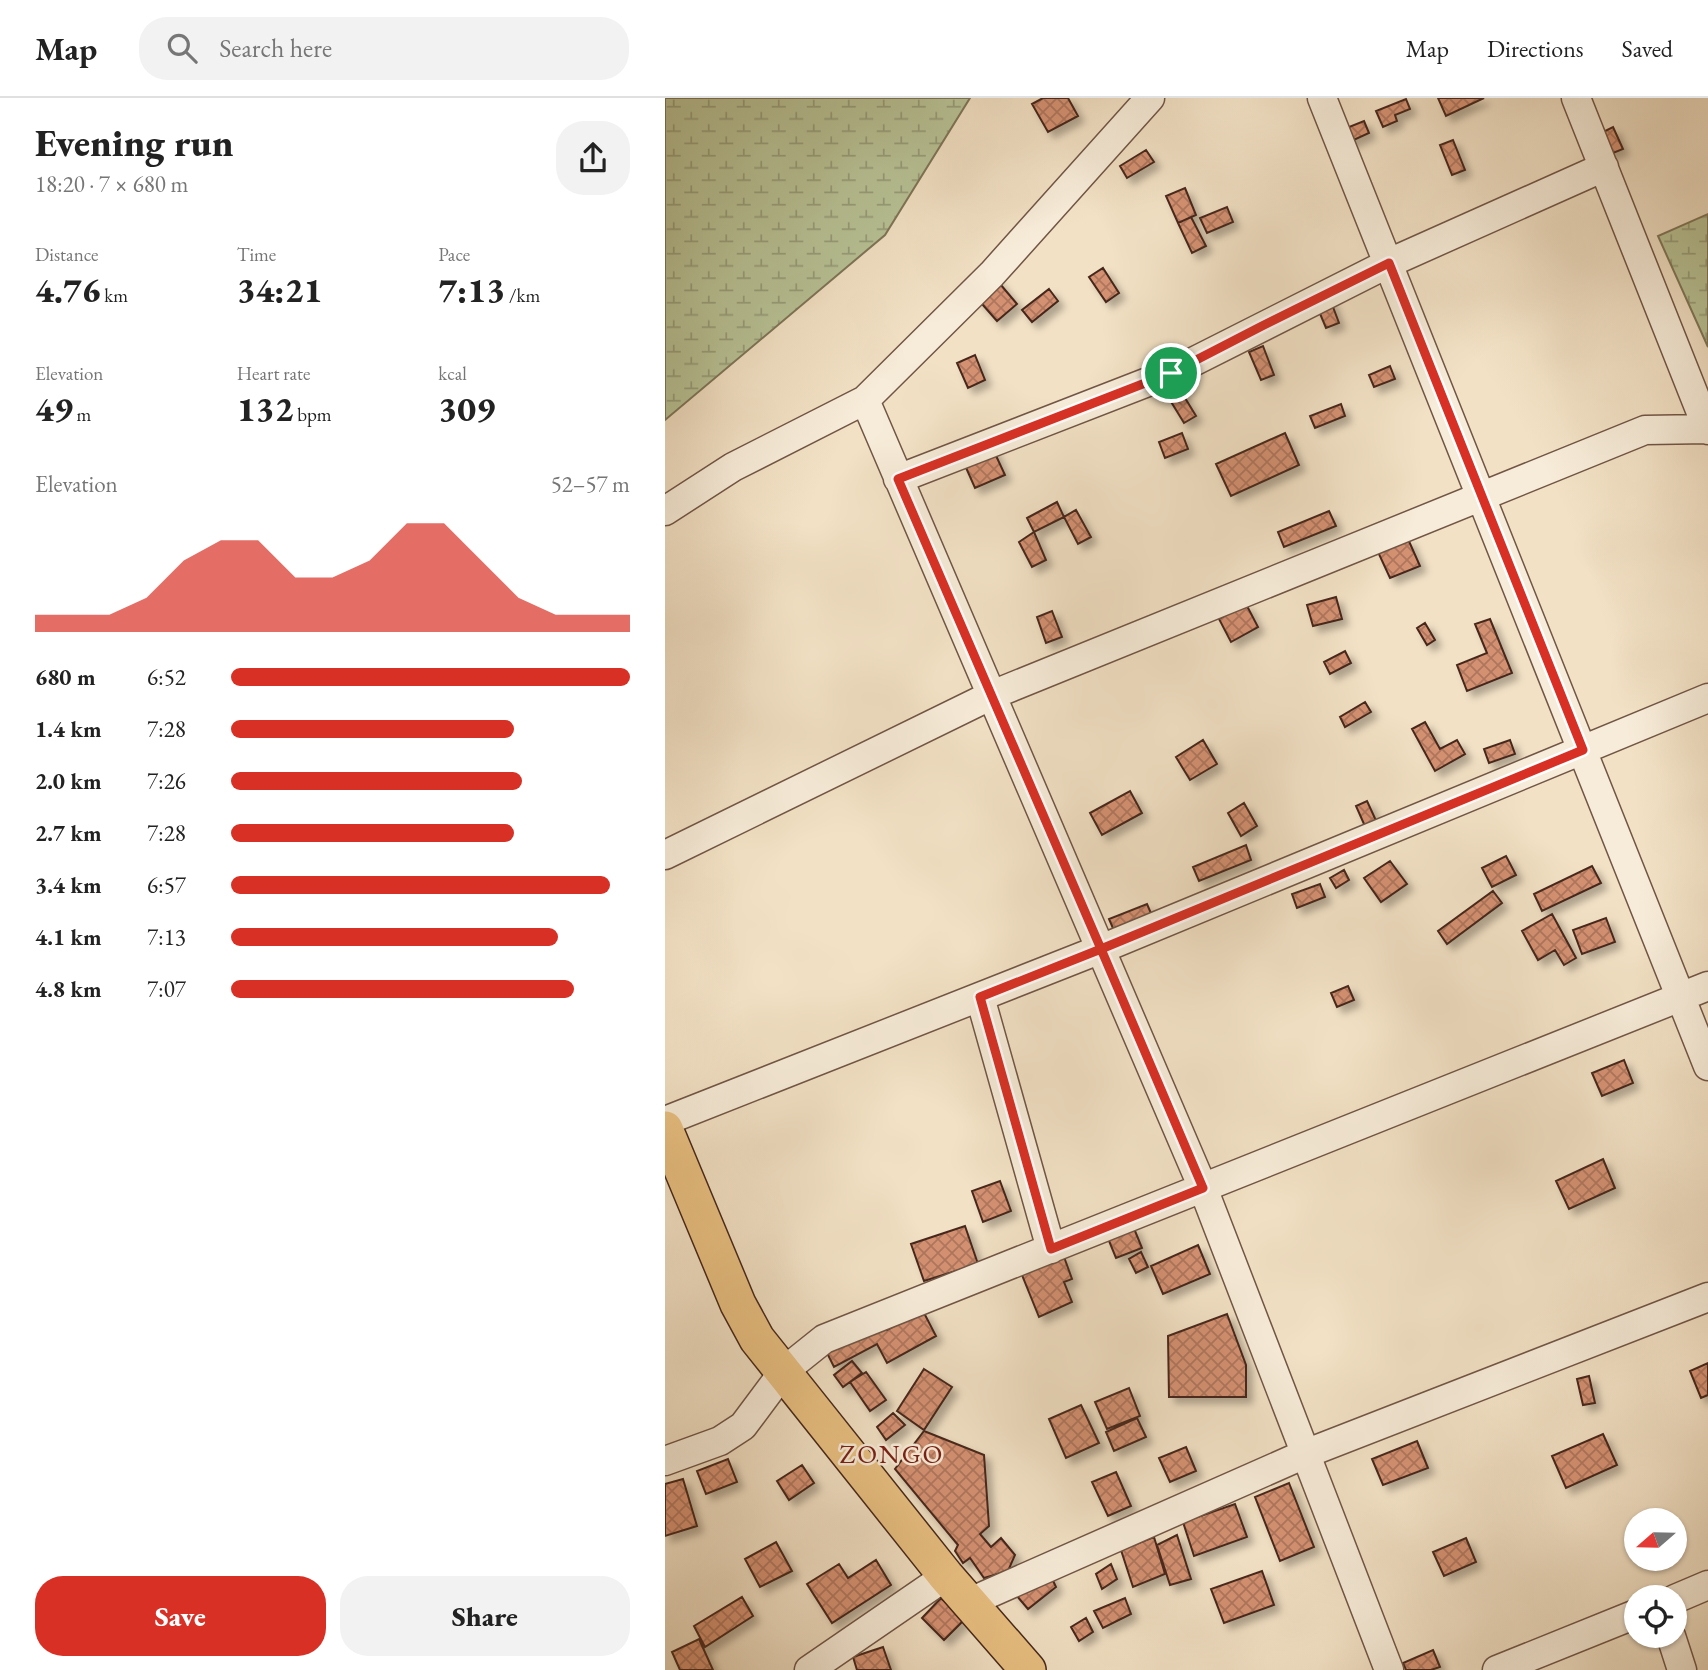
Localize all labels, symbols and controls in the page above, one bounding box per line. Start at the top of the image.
search box [139,17,629,80]
text: Map [35,27,97,70]
icon: search [163,29,201,67]
text: Search here [219,31,332,65]
text: Map [1406,33,1449,64]
text: Directions [1487,33,1584,64]
text: Saved [1622,33,1673,64]
text: Evening run [35,118,233,167]
button: share [556,121,630,195]
text: 18:20 · 7 × 680 m [35,169,188,199]
text: Distance [35,242,98,267]
text: Time [237,242,276,267]
text: Pace [438,242,470,267]
text: 4.76 [35,267,101,312]
text: 34:21 [237,267,322,312]
text: 7:13 [438,267,505,312]
text: km [101,283,128,308]
text: /km [505,283,540,308]
pin [1141,343,1201,403]
icon: arrive [1152,354,1190,392]
text: Elevation [35,361,103,386]
text: Heart rate [237,361,310,386]
text: kcal [438,361,467,386]
text: 49 [35,386,73,431]
text: 132 [237,386,293,431]
text: 309 [438,386,495,431]
text: m [73,402,91,427]
text: bpm [293,402,332,427]
text: Elevation [35,469,118,499]
text: 52–57 m [551,469,630,499]
text: 680 m [35,662,96,692]
text: 6:52 [147,662,186,692]
text: 1.4 km [35,714,102,744]
text: 7:28 [147,714,186,744]
text: 2.0 km [35,766,102,796]
text: 7:26 [147,766,186,796]
text: 2.7 km [35,818,102,848]
text: 7:28 [147,818,186,848]
text: 3.4 km [35,870,102,900]
text: 6:57 [147,870,186,900]
text: 4.1 km [35,922,102,952]
text: 7:13 [147,922,186,952]
text: 4.8 km [35,974,102,1004]
text: 7:07 [147,974,186,1004]
district label: ZONGO [840,1437,944,1471]
north arrow [1624,1508,1687,1572]
map controls [1624,1508,1687,1648]
button: Save [35,1576,326,1656]
button: Share [340,1576,630,1656]
button: locate [1624,1585,1687,1648]

